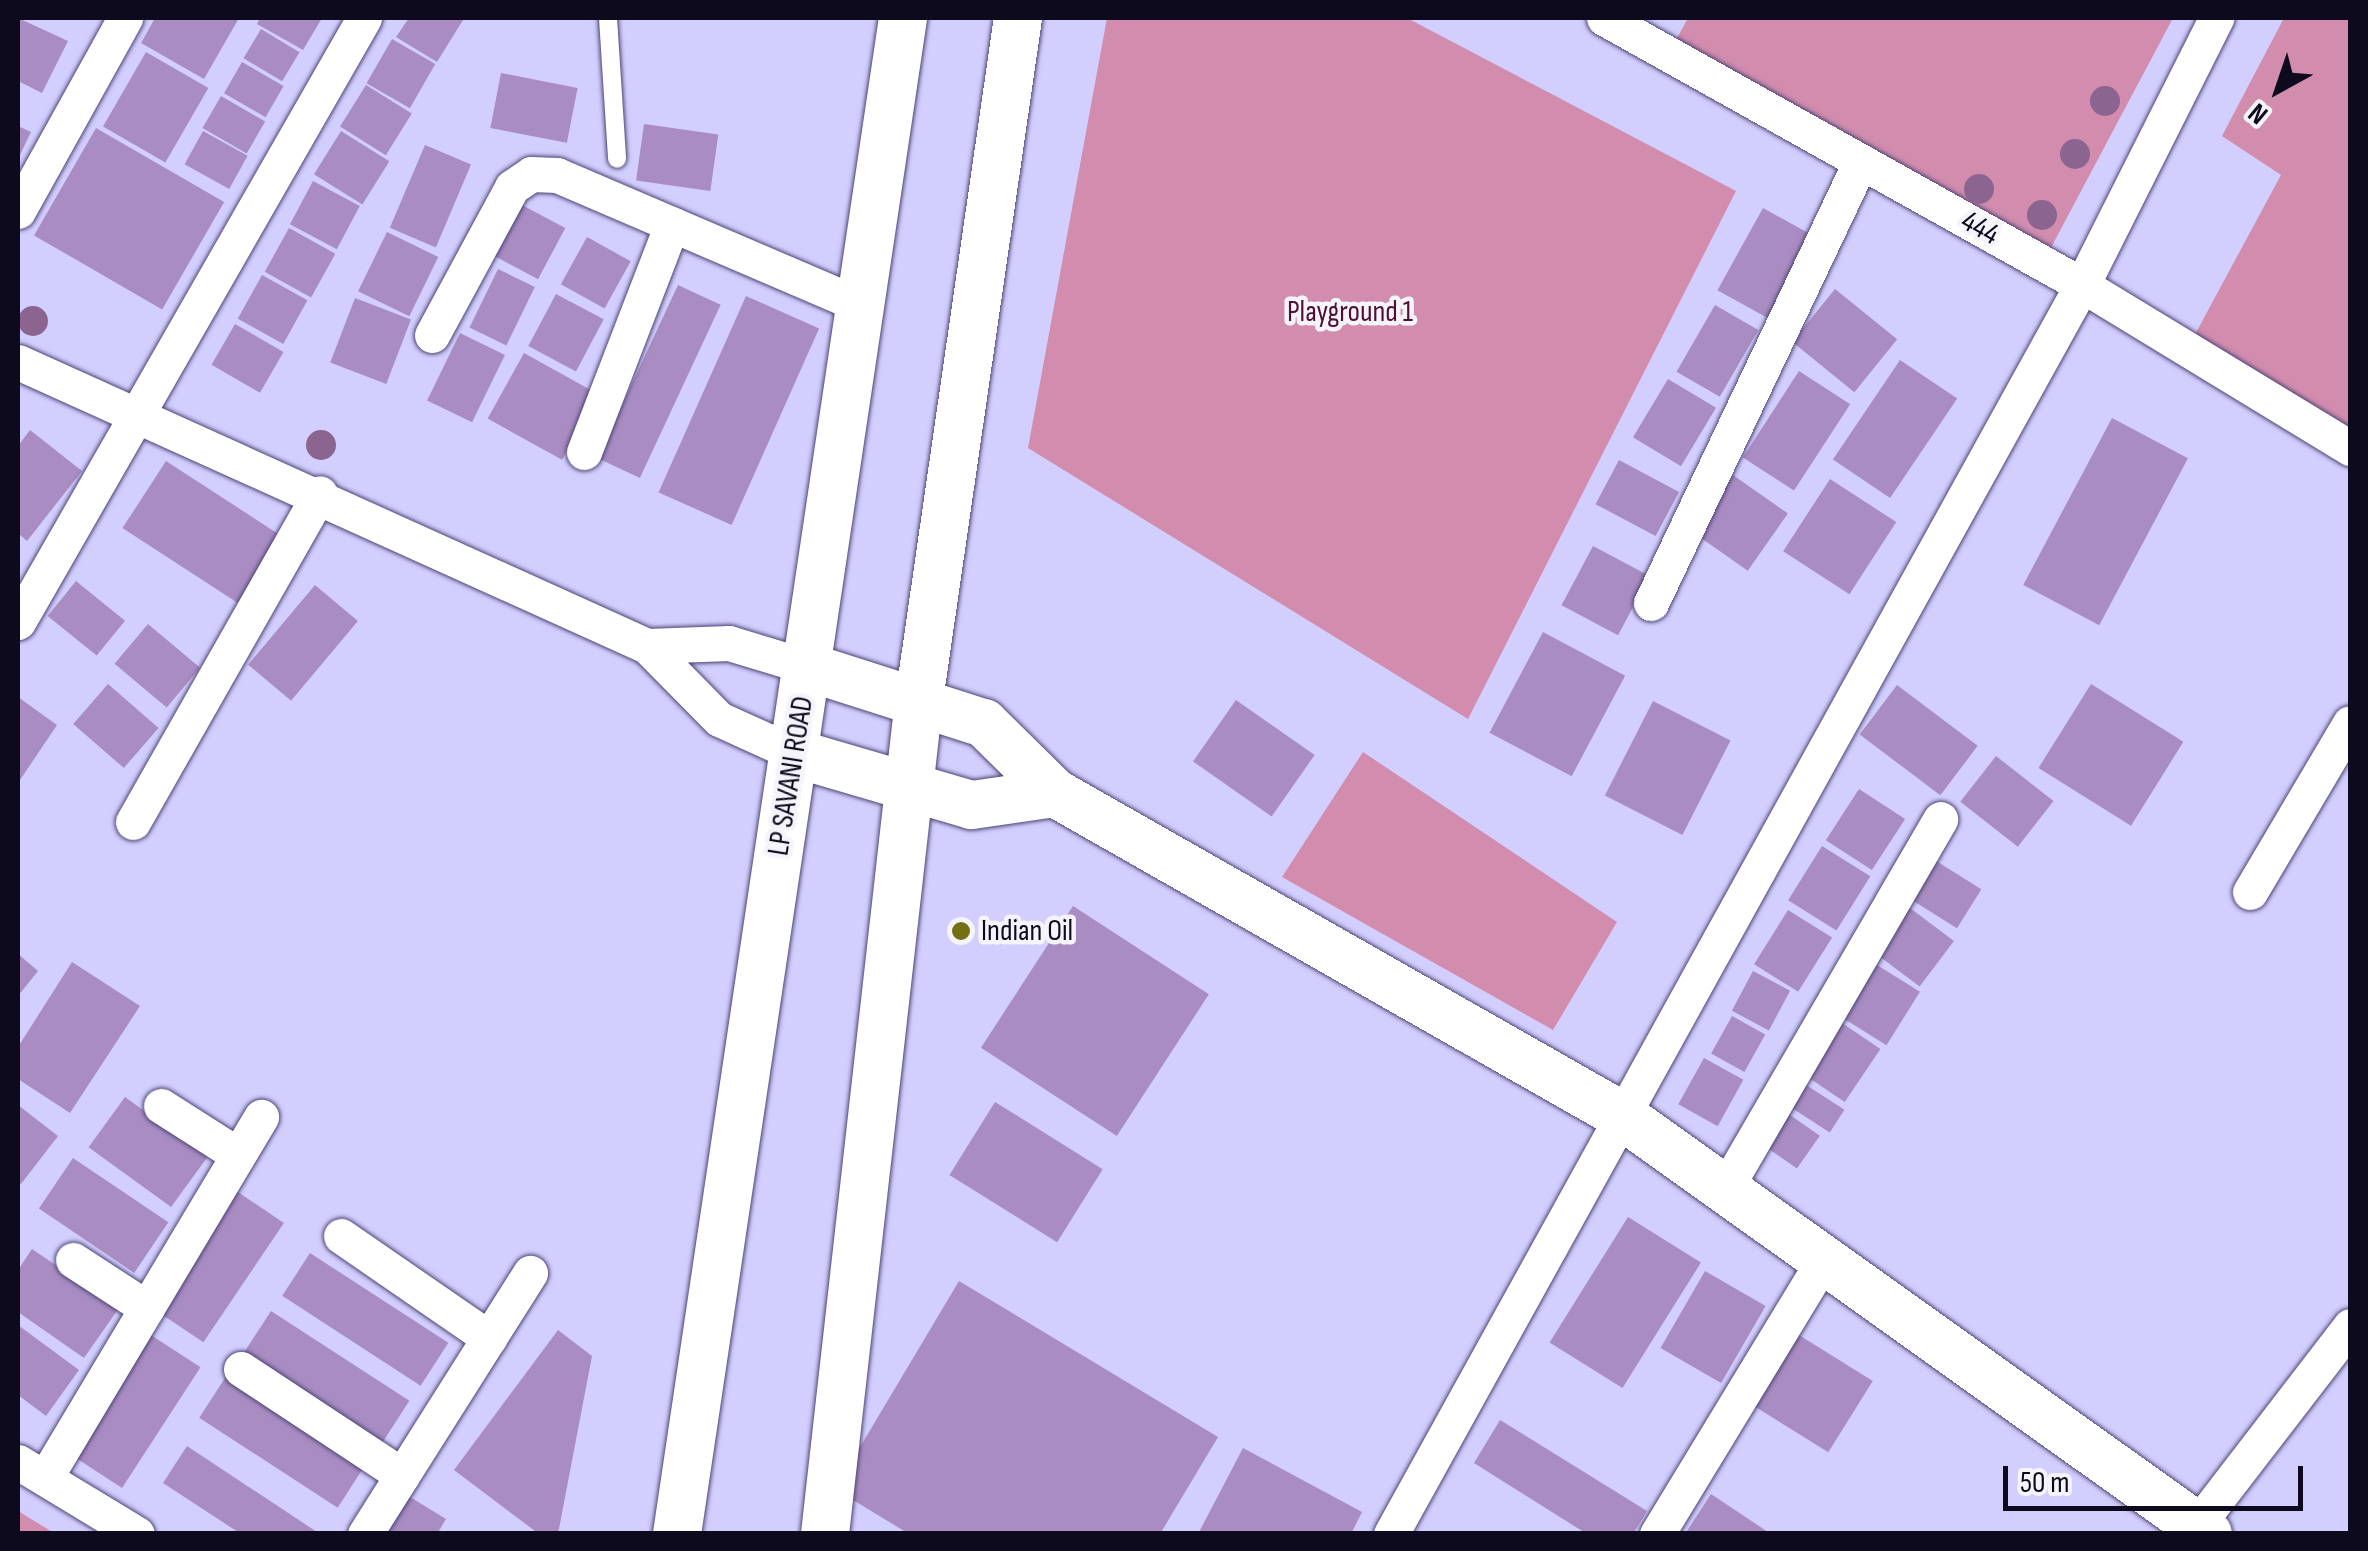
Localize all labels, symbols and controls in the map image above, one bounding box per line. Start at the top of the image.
north arrow [2228,40,2328,140]
text: N [2242,96,2275,131]
street label: 444 [1955,203,2005,253]
park label: Playground 1 [1287,294,1413,330]
street label: LP SAVANI ROAD [761,694,821,858]
place label: Indian Oil [981,913,1073,949]
marker: Indian Oil [950,920,972,942]
scale bar [2008,1446,2308,1508]
text: 50 m [2020,1465,2069,1501]

